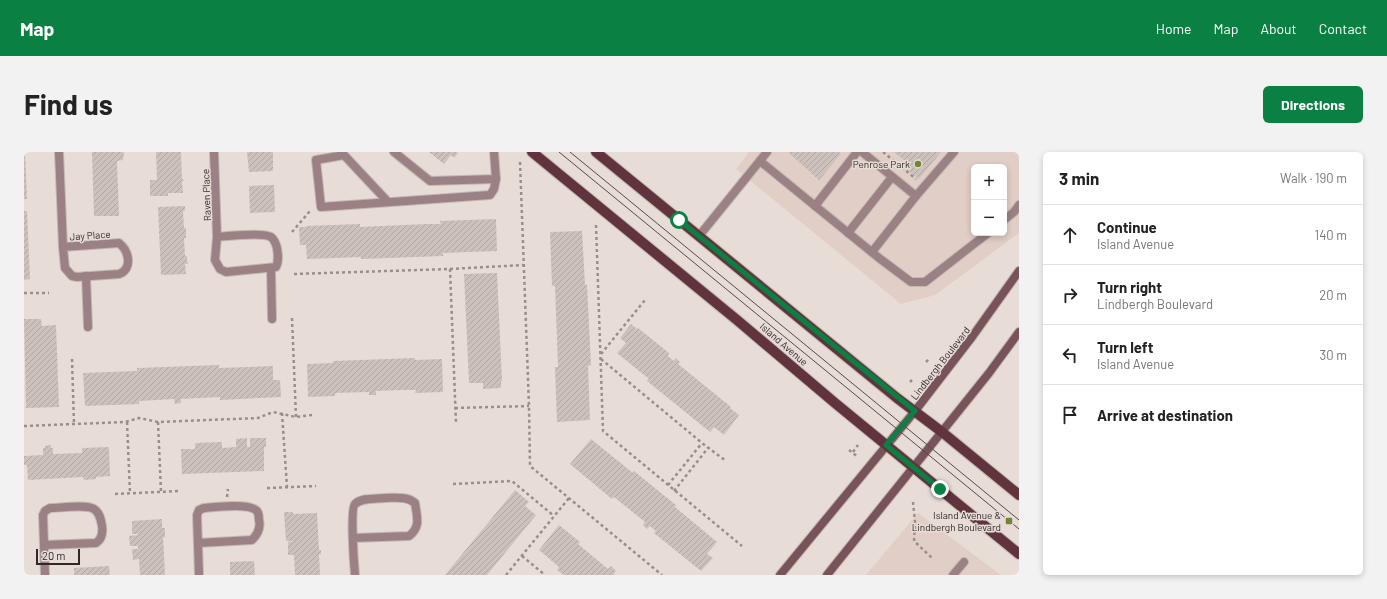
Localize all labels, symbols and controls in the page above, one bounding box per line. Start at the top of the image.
text: Map [20,17,54,40]
text: Home [1156,20,1192,37]
text: Map [1214,20,1238,37]
text: About [1260,20,1297,37]
text: Contact [1319,20,1367,37]
button: Directions [1263,86,1363,123]
text: Find us [24,87,113,121]
place label: Penrose Park [853,158,910,170]
marker: Penrose Park [913,159,923,169]
map controls [971,164,1007,236]
button: + [971,164,1007,200]
text: 3 min [1059,168,1099,188]
street label: Raven Place [199,169,213,221]
text: Walk · 190 m [1280,170,1347,186]
button: − [971,200,1007,236]
route start [670,211,688,229]
text: Continue [1097,218,1157,236]
icon: ahead [1059,224,1081,246]
text: 140 m [1315,227,1347,243]
street label: Jay Place [69,228,111,242]
text: Island Avenue [1097,236,1174,252]
text: Turn right [1097,278,1162,296]
icon: right [1059,284,1081,306]
text: 20 m [1319,287,1347,303]
text: Lindbergh Boulevard [1097,296,1213,312]
street label: Island Avenue [758,320,810,368]
street label: Lindbergh Boulevard [908,324,972,402]
text: Turn left [1097,338,1153,356]
icon: left [1059,344,1081,366]
text: 30 m [1320,347,1347,363]
text: Island Avenue [1097,356,1174,372]
icon: arrive [1059,404,1081,426]
text: Arrive at destination [1097,406,1233,424]
route end [931,480,949,498]
place label: Island Avenue & Lindbergh Boulevard [912,509,1001,533]
marker: Island Avenue & Lindbergh Boulevard [1004,516,1014,526]
scale bar [36,547,80,566]
text: 20 m [42,549,65,562]

